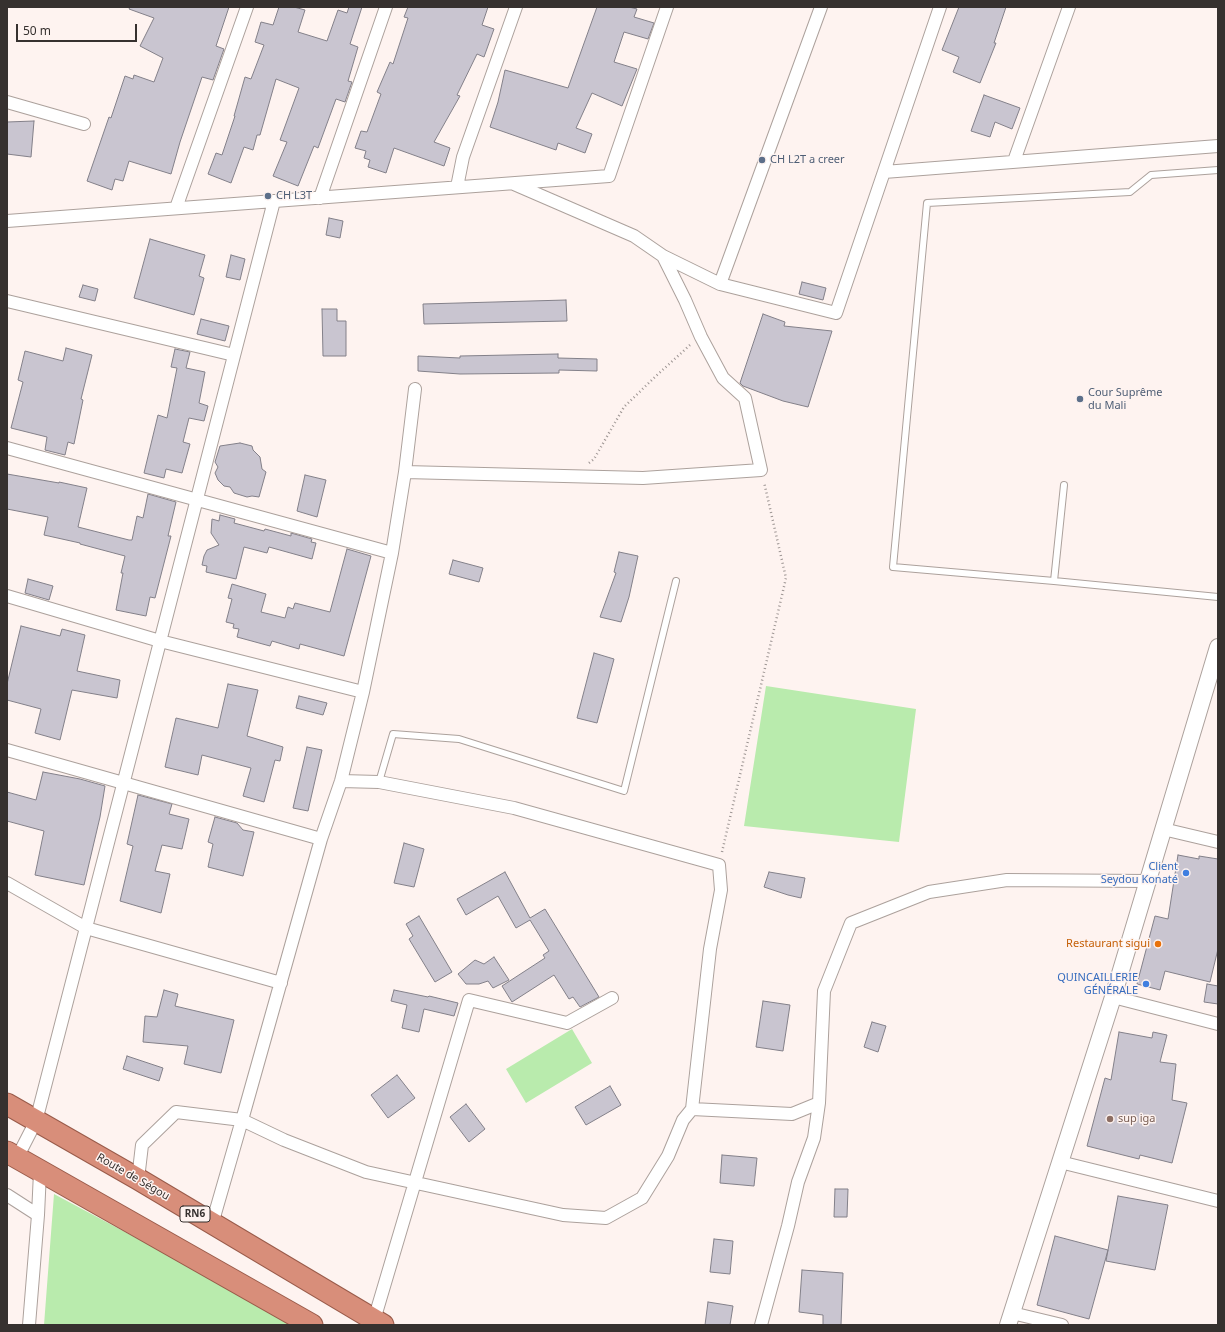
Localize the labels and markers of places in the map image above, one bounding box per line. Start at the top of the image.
place label: CH L2T a creer [770,153,845,167]
marker: CH L2T a creer [757,155,767,165]
place label: CH L3T [276,189,312,203]
marker: CH L3T [263,191,273,201]
place label: Cour Suprême du Mali [1088,386,1162,412]
marker: Cour Suprême du Mali [1075,394,1085,404]
place label: Client Seydou Konaté [1101,860,1178,886]
marker: Client Seydou Konaté [1181,868,1191,878]
place label: Restaurant sigui [1066,937,1150,951]
marker: Restaurant sigui [1153,939,1163,949]
place label: QUINCAILLERIE GÉNÉRALE [1057,971,1138,997]
marker: QUINCAILLERIE GÉNÉRALE [1141,979,1151,989]
place label: sup iga [1118,1112,1155,1126]
marker: sup iga [1105,1114,1115,1124]

